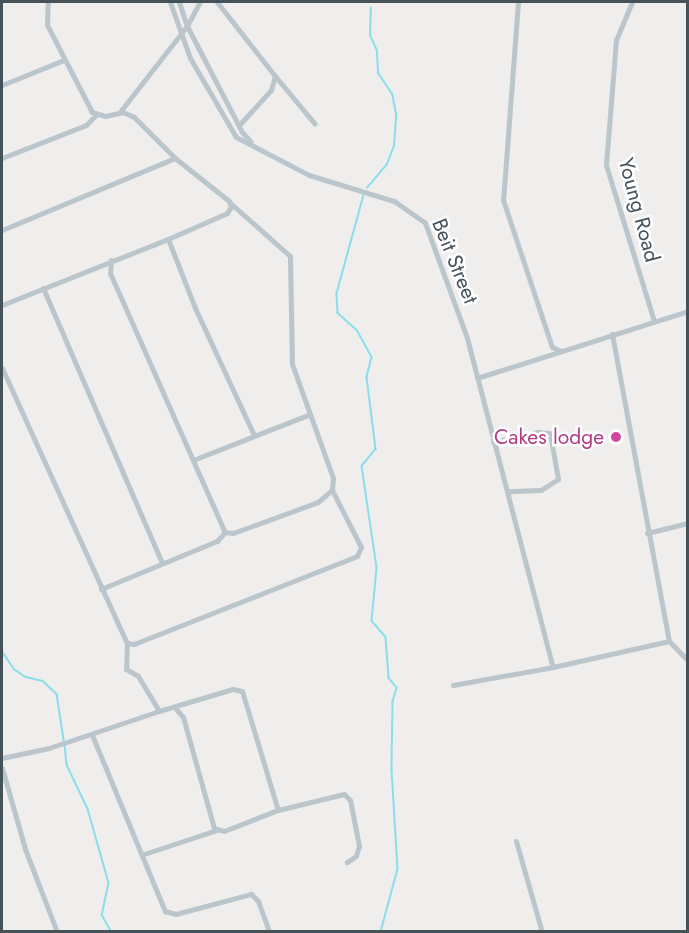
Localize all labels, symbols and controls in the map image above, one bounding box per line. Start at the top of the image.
street label: Young Road [613,155,665,265]
street label: Beit Street [427,215,483,307]
place label: Cakes lodge [494,424,604,450]
marker: Cakes lodge [609,430,623,444]

